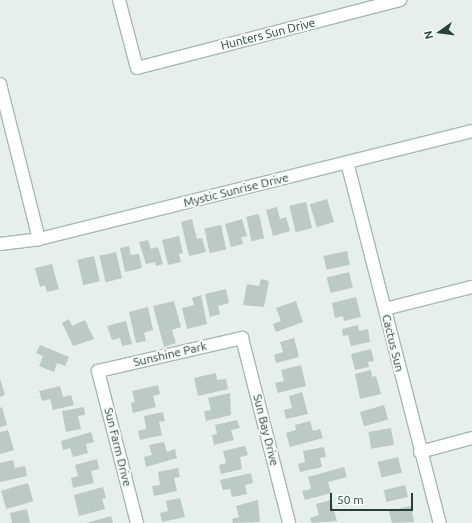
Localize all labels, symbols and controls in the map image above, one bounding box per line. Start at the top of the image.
north arrow [420,12,460,52]
street label: Hunters Sun Drive [219,15,317,53]
text: N [422,29,435,40]
street label: Mystic Sunrise Drive [182,170,290,210]
street label: Cactus Sun [379,313,407,373]
street label: Sunshine Park [132,339,208,369]
street label: Sun Bay Drive [250,393,282,467]
street label: Sun Farm Drive [101,406,135,488]
scale bar [332,485,415,511]
text: 50 m [337,493,364,506]

